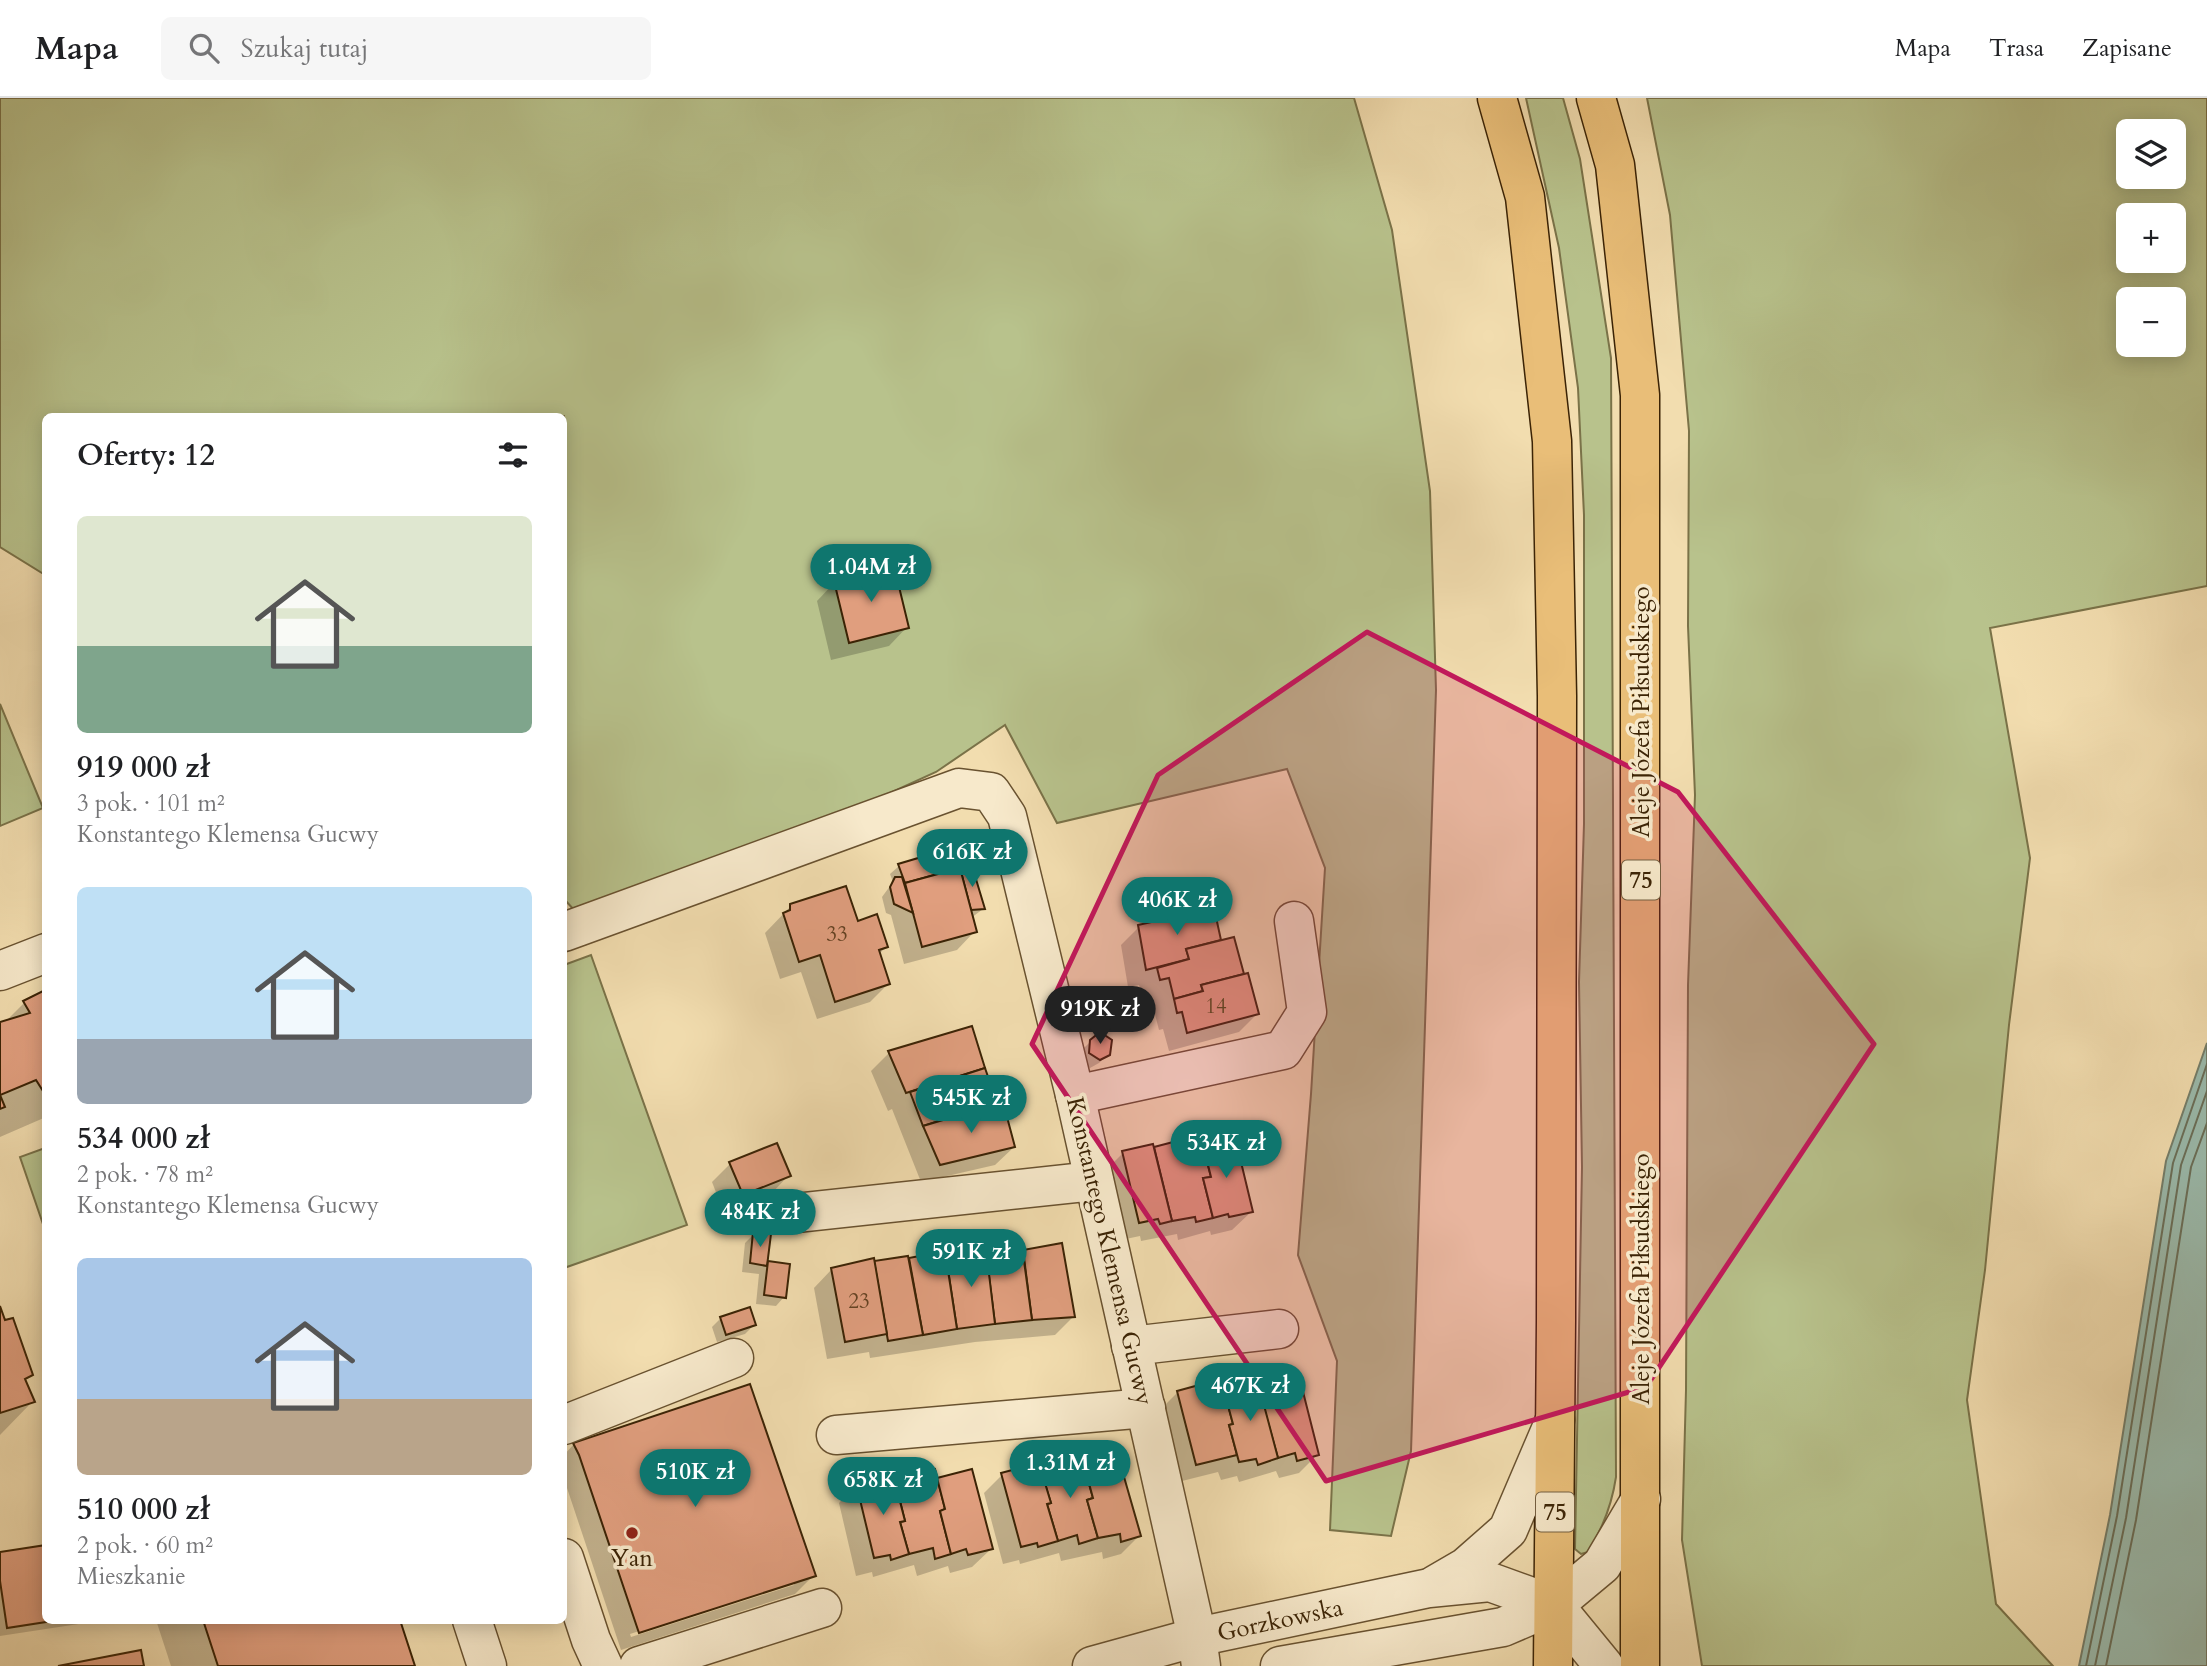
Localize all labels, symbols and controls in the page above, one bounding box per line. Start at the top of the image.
search box [161,17,651,80]
text: Mapa [35,26,119,71]
icon: search [185,29,223,67]
text: Szukaj tutaj [241,31,368,66]
text: Mapa [1895,32,1951,65]
text: Trasa [1989,32,2044,65]
text: Zapisane [2082,32,2172,65]
map controls [2116,119,2186,357]
button: layers [2116,119,2186,189]
button: + [2116,203,2186,273]
button: − [2116,287,2186,357]
text: Oferty: 12 [77,435,215,476]
icon: filters [494,436,532,474]
pin: 1.04M zł [799,545,943,604]
text: 1.04M zł [826,551,916,582]
icon: home [242,561,368,687]
street label: Aleje Józefa Piłsudskiego [1625,586,1658,838]
text: 919 000 zł [77,747,210,788]
text: 3 pok. · 101 m² [77,788,225,819]
text: Konstantego Klemensa Gucwy [77,819,379,850]
pin: 616K zł [907,830,1037,889]
text: 616K zł [933,836,1011,867]
road number: 75 [1622,860,1660,900]
pin: 406K zł [1112,878,1242,937]
text: 406K zł [1138,884,1216,915]
house number: 33 [826,920,848,949]
icon: home [242,932,368,1058]
pin: 919K zł [1035,986,1165,1046]
house number: 14 [1205,992,1227,1021]
text: 919K zł [1061,993,1139,1024]
pin: 545K zł [906,1076,1036,1135]
text: 545K zł [932,1082,1010,1113]
street label: Konstantego Klemensa Gucwy [1058,1094,1161,1409]
text: 534 000 zł [77,1118,210,1159]
pin: 534K zł [1161,1121,1291,1180]
text: 534K zł [1187,1127,1265,1158]
street label: Aleje Józefa Piłsudskiego [1625,1153,1658,1405]
text: 2 pok. · 78 m² [77,1159,213,1190]
text: Konstantego Klemensa Gucwy [77,1190,379,1221]
pin: 484K zł [695,1190,825,1249]
text: 484K zł [721,1196,799,1227]
pin: 591K zł [906,1230,1036,1289]
text: 591K zł [932,1236,1010,1267]
house number: 23 [848,1287,870,1316]
icon: home [242,1303,368,1429]
pin: 467K zł [1185,1364,1315,1423]
text: 467K zł [1211,1370,1289,1401]
pin: 1.31M zł [998,1440,1142,1500]
text: 1.31M zł [1025,1447,1115,1478]
pin: 510K zł [630,1450,760,1509]
text: 510K zł [656,1456,734,1487]
pin: 658K zł [818,1458,948,1517]
text: 658K zł [844,1464,922,1495]
text: 510 000 zł [77,1489,210,1530]
road number: 75 [1536,1492,1574,1532]
marker: Yan [624,1525,640,1541]
text: 2 pok. · 60 m² [77,1530,213,1561]
place label: Yan [611,1542,653,1575]
text: Mieszkanie [77,1561,186,1592]
street label: Gorzkowska [1214,1591,1347,1650]

